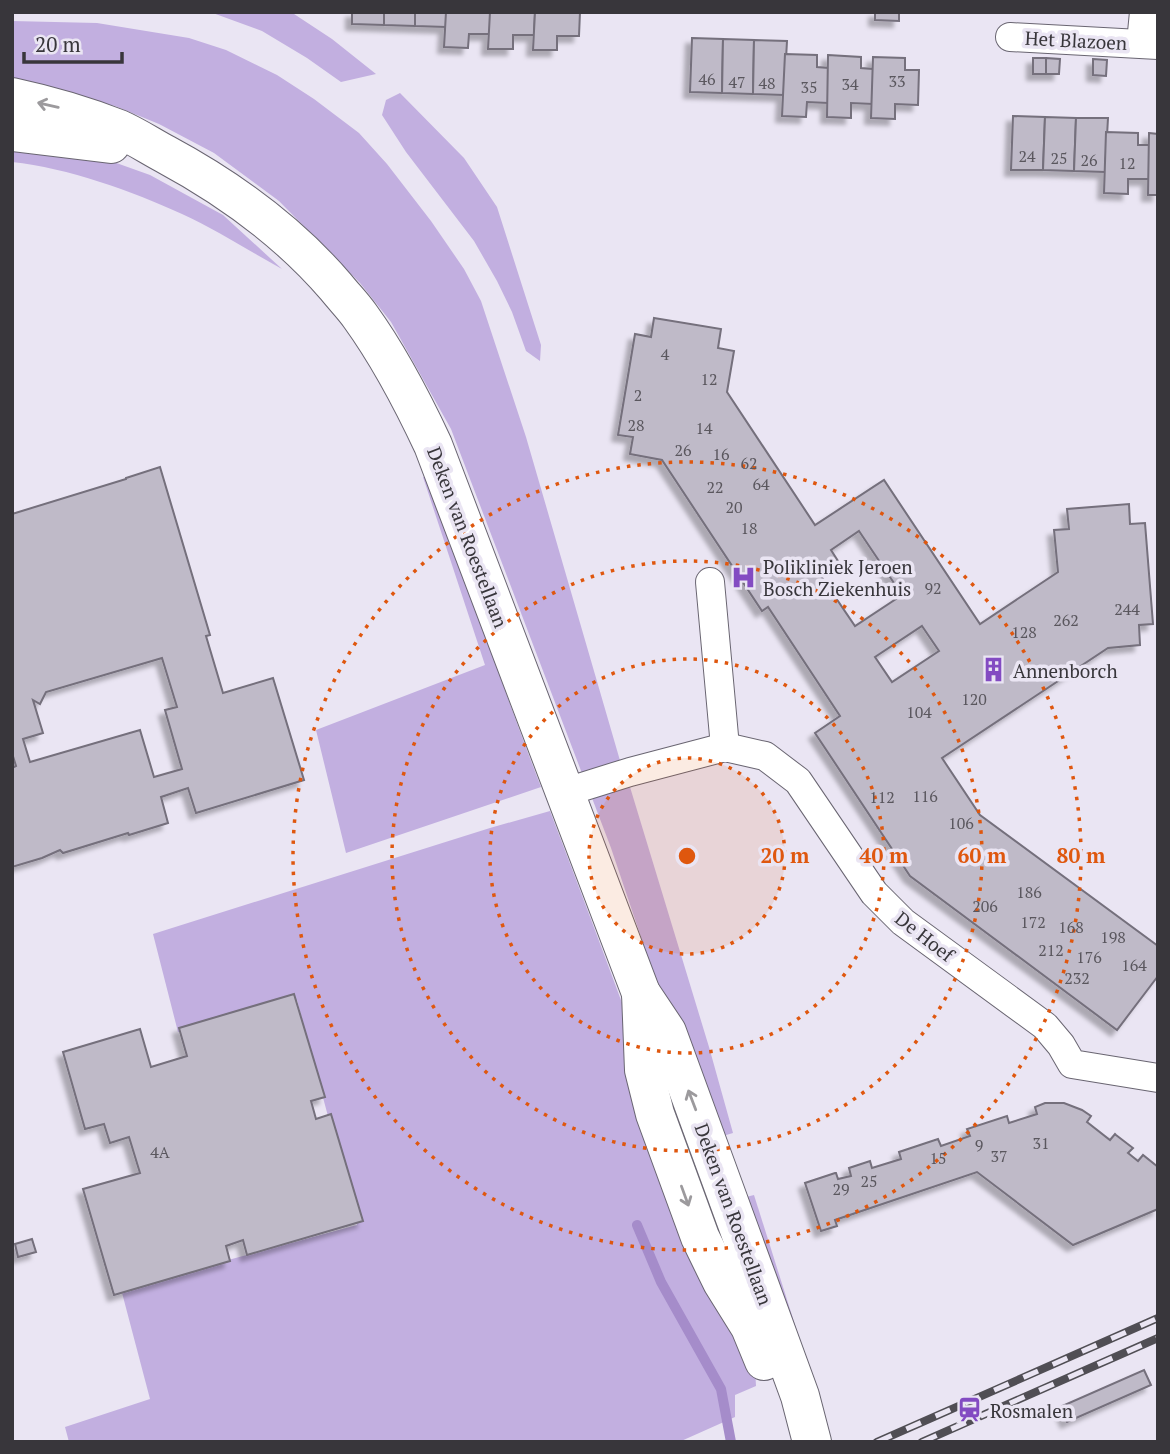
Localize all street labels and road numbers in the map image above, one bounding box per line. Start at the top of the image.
street label: Het Blazoen [1024,25,1128,55]
street label: Deken van Roestellaan [422,443,514,631]
street label: De Hoef [890,905,961,968]
street label: Deken van Roestellaan [689,1120,779,1308]

